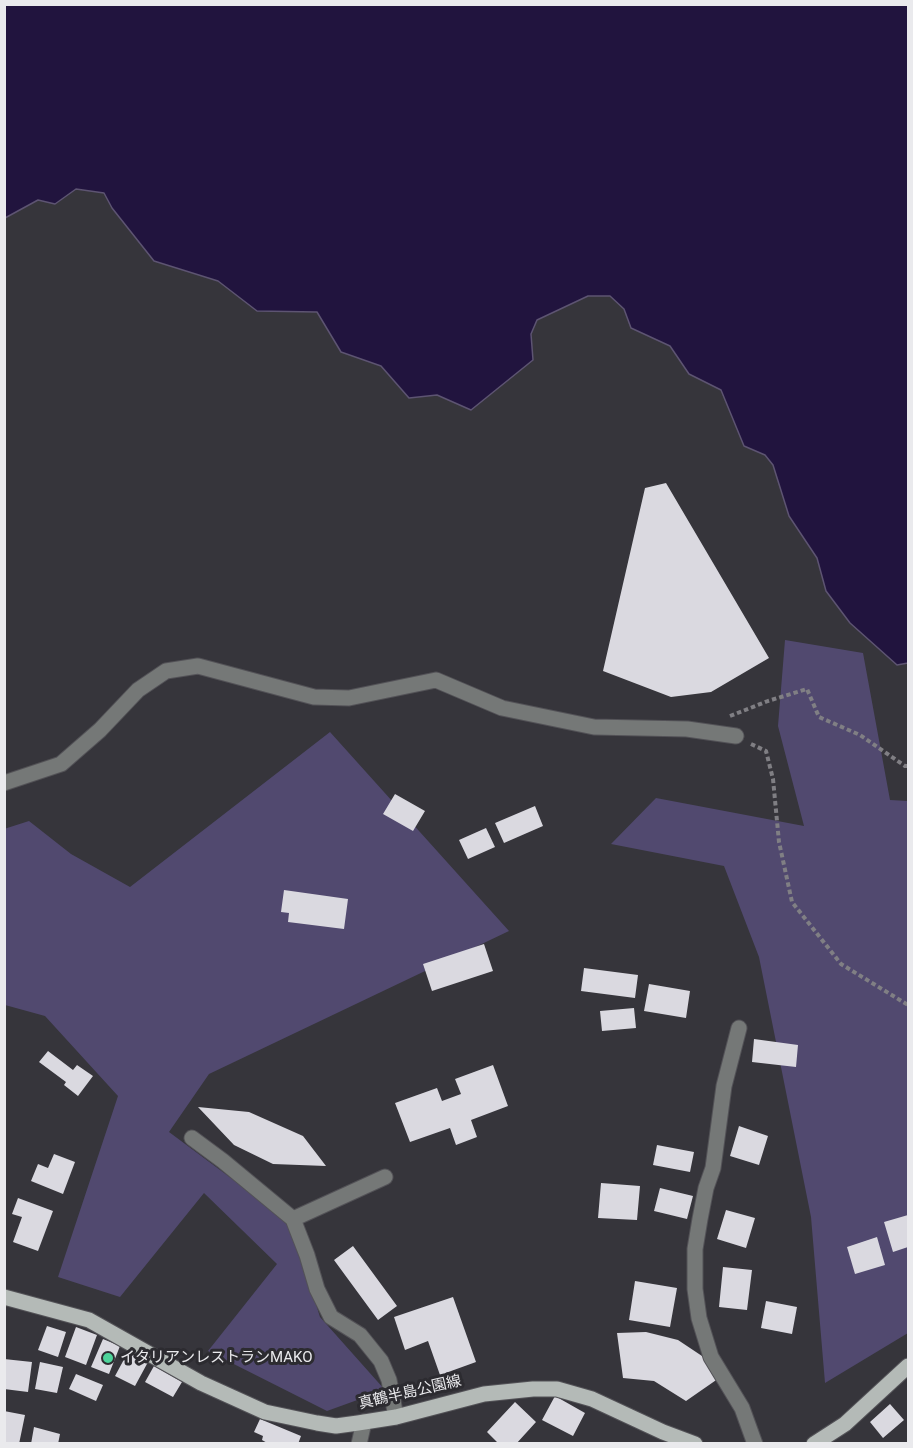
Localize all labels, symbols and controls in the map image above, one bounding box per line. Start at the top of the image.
place label: イタリアンレストランMAKO [120,1349,313,1367]
marker: イタリアンレストランMAKO [101,1351,115,1365]
street label: 真鶴半島公園線 [357,1372,463,1414]

